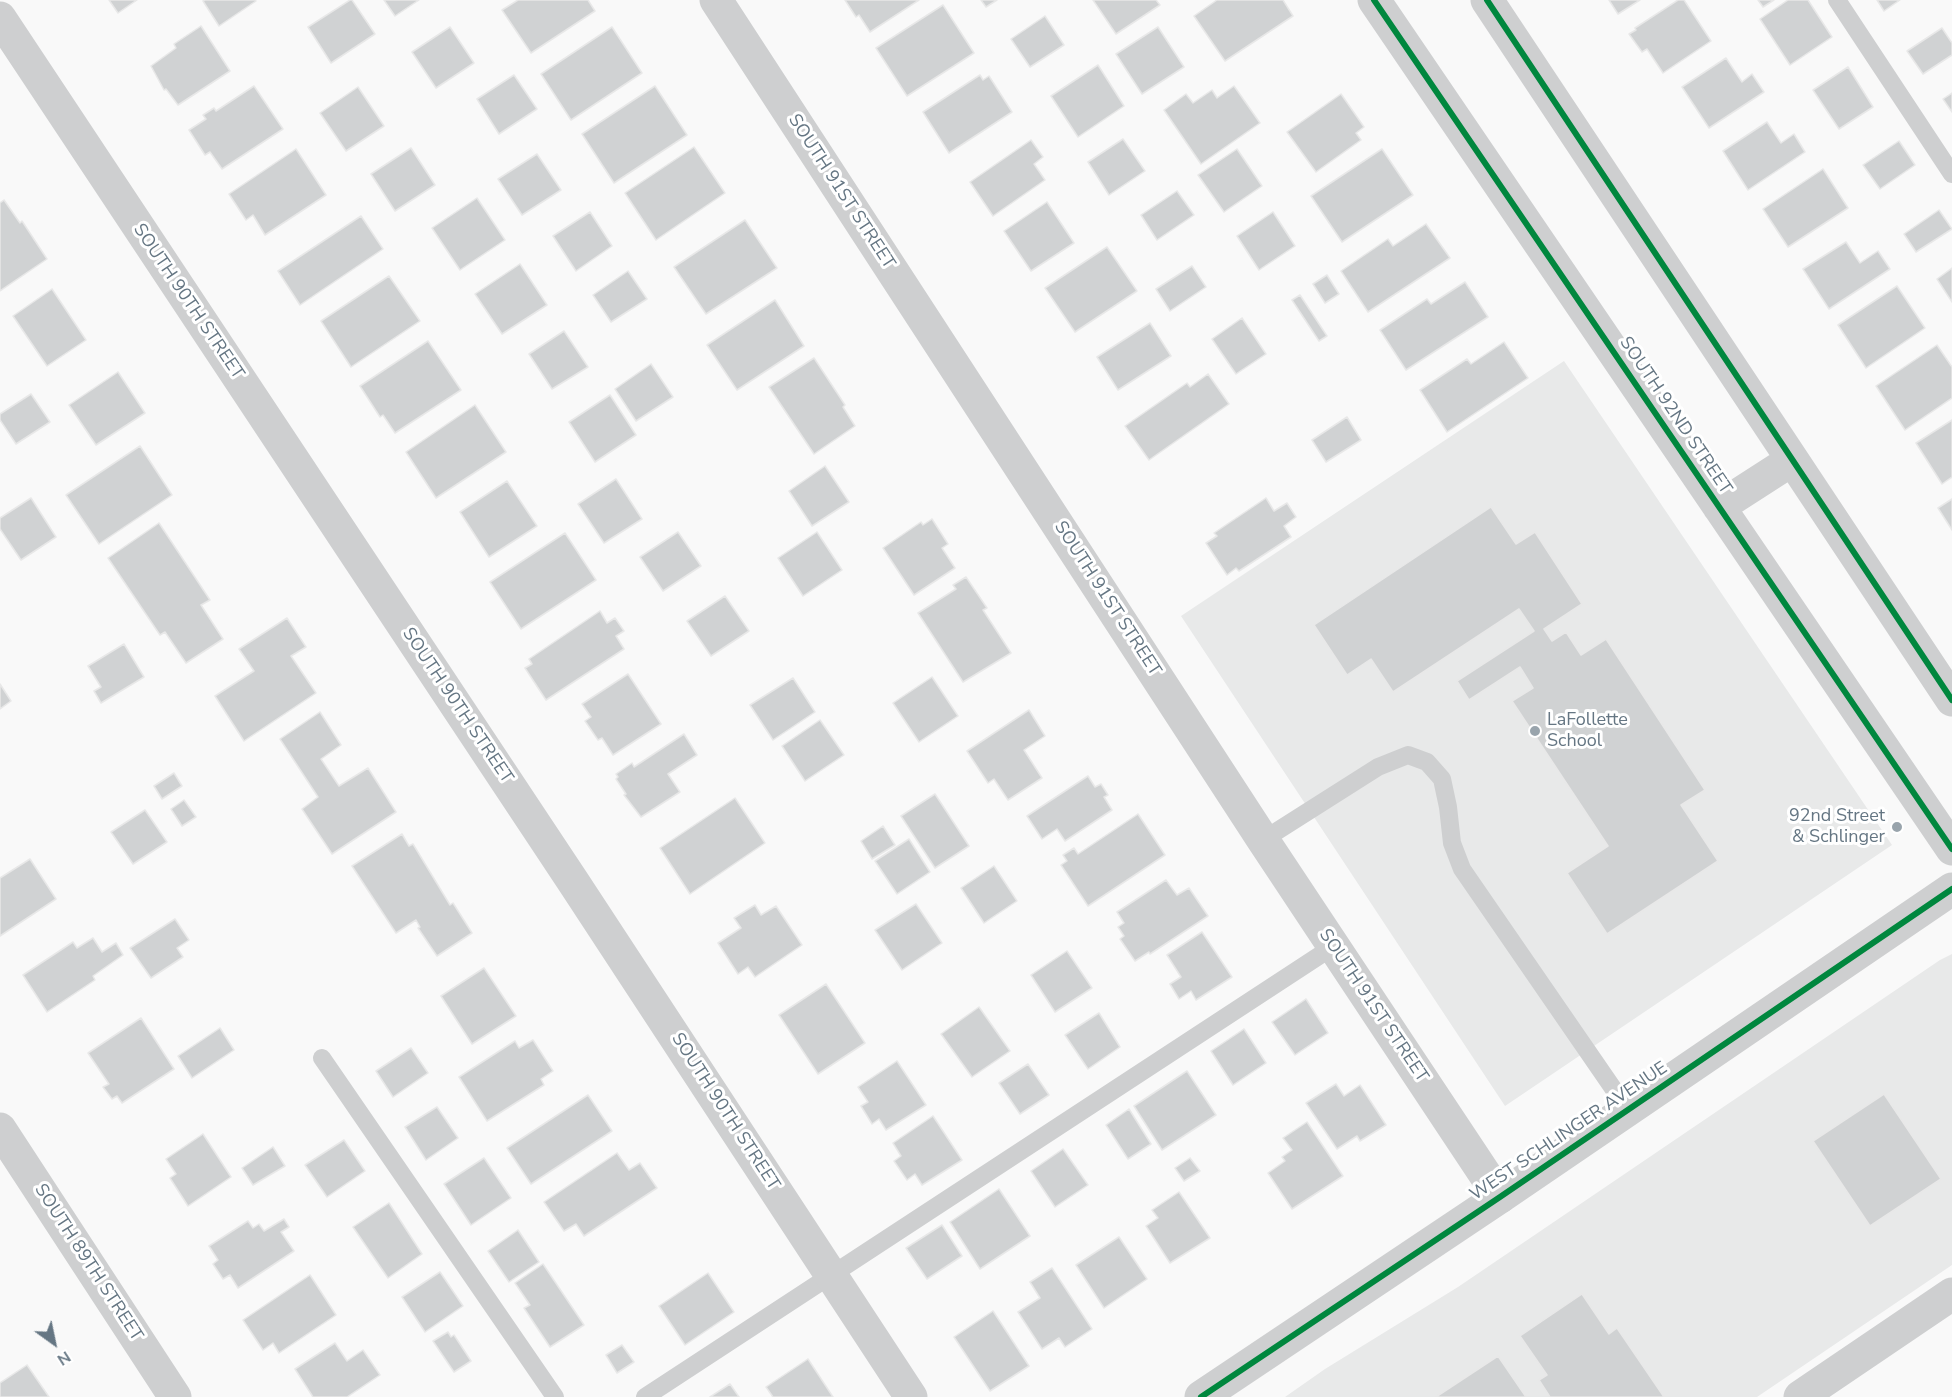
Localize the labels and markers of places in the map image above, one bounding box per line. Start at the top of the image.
place label: LaFollette School [1547,710,1628,752]
marker: LaFollette School [1528,724,1542,738]
place label: 92nd Street & Schlinger [1789,806,1885,848]
marker: 92nd Street & Schlinger [1890,820,1904,834]

